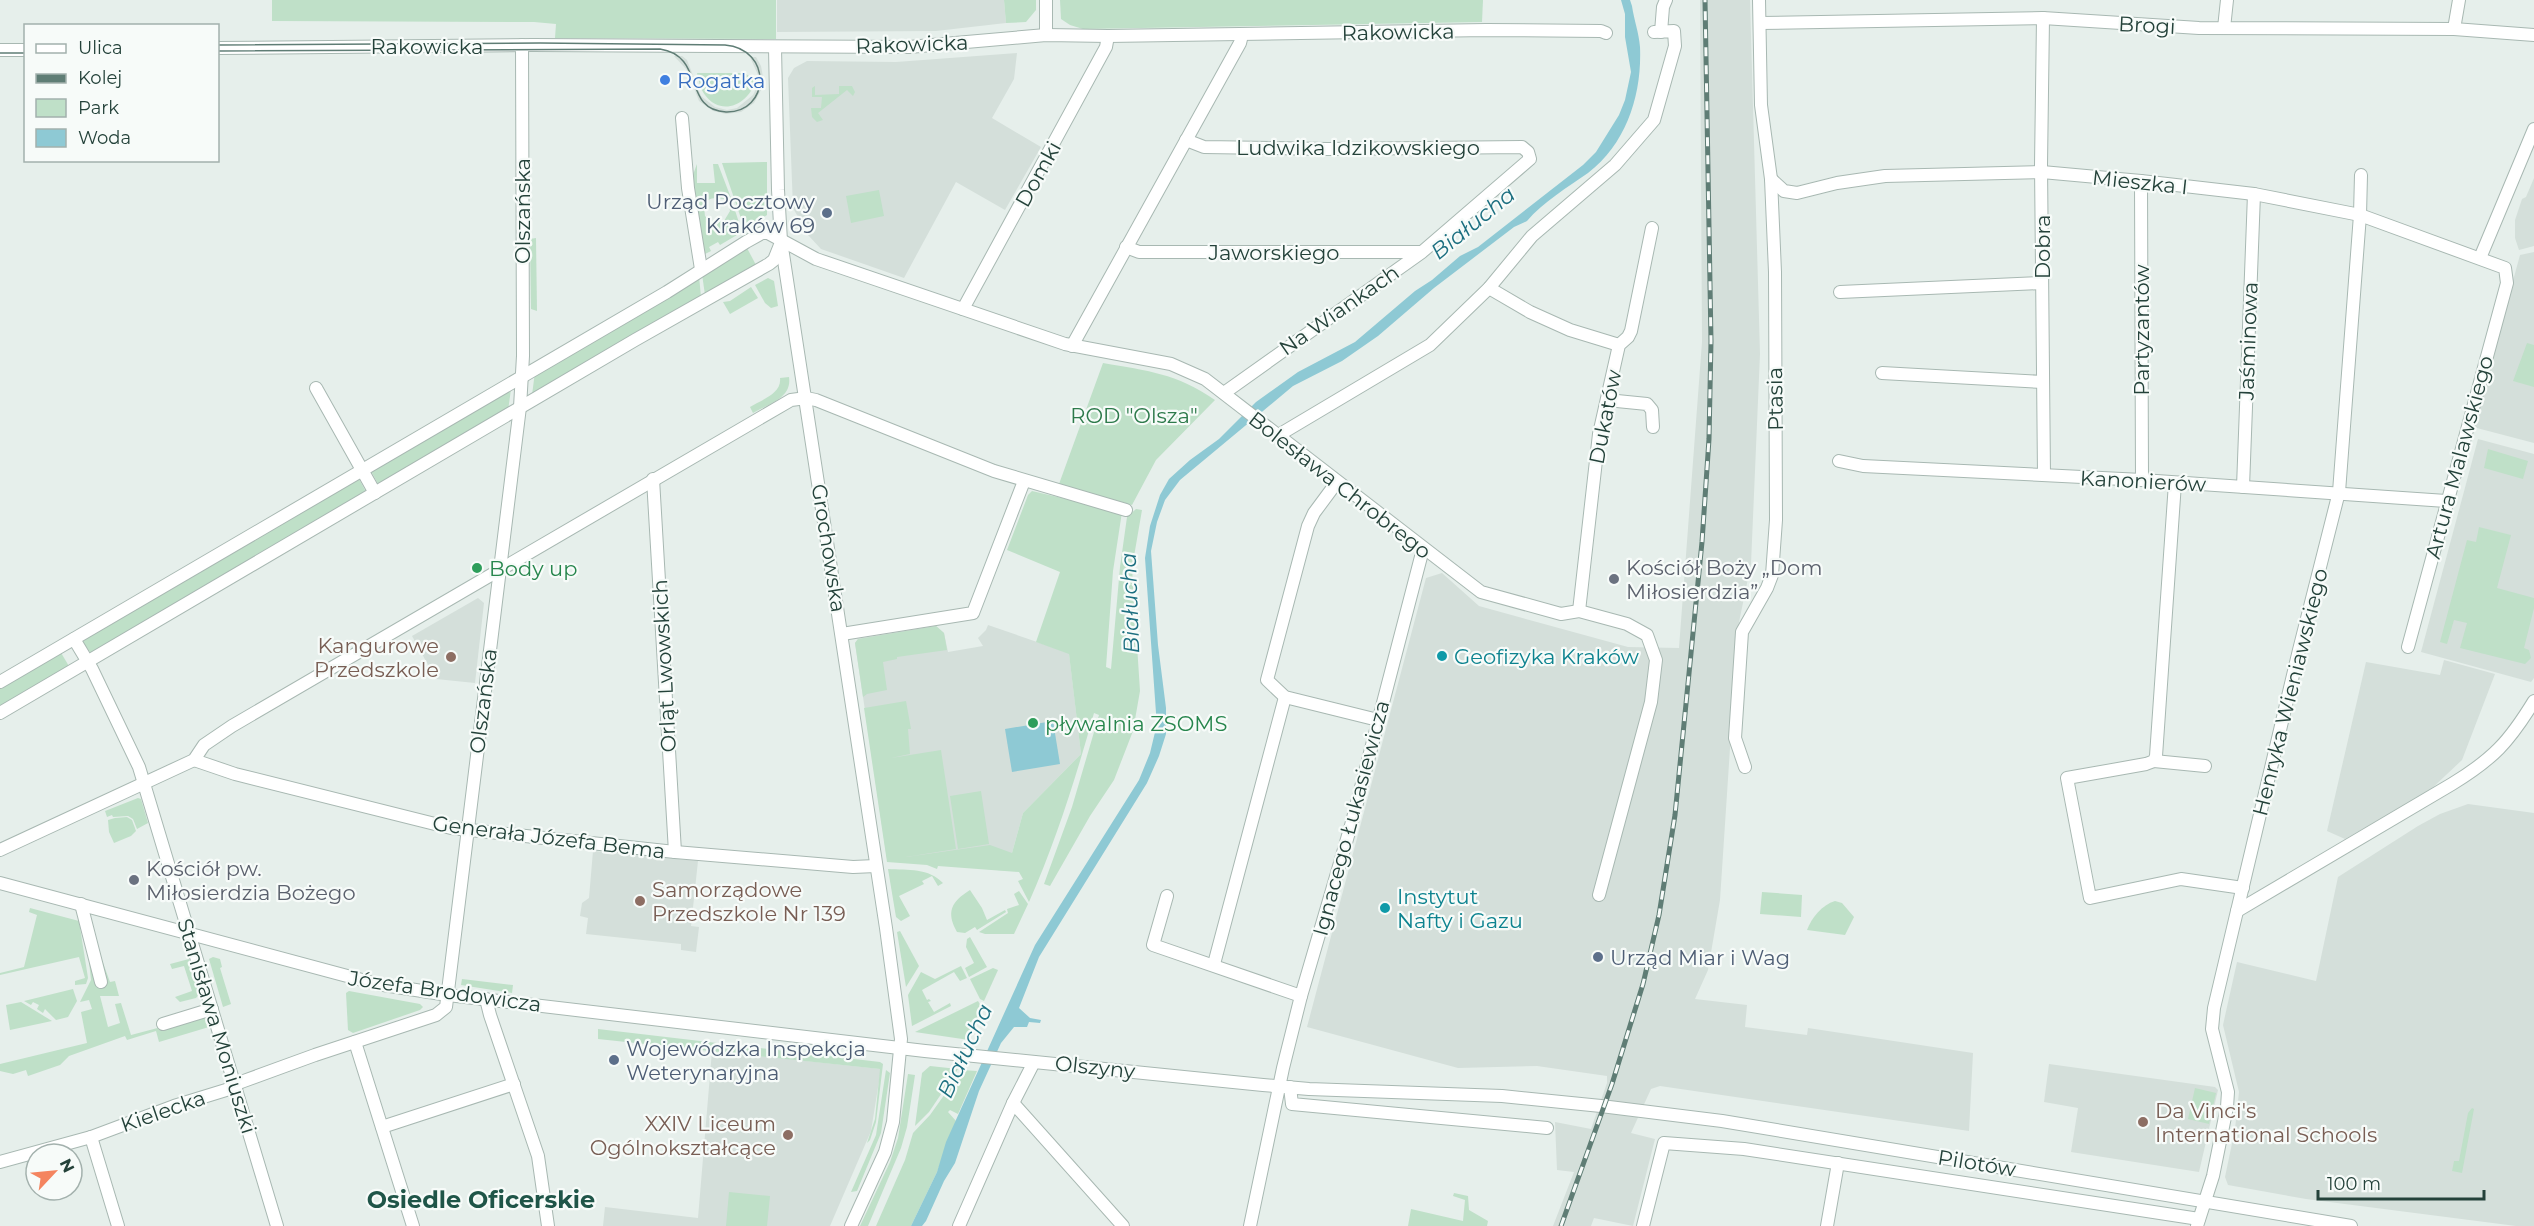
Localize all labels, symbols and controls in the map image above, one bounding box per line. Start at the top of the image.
street label: Brogi [2118,11,2176,39]
street label: Rakowicka [1341,19,1455,45]
legend [24,24,219,162]
street label: Rakowicka [855,30,969,58]
street label: Rakowicka [371,34,483,59]
text: Ulica [78,37,123,59]
text: Kolej [78,67,122,89]
place label: Rogatka [677,68,765,93]
marker: Rogatka [658,73,672,87]
text: Park [78,97,119,119]
text: Woda [78,127,131,149]
street label: Ludwika Idzikowskiego [1236,135,1480,160]
street label: Domki [1010,137,1066,211]
street label: Olszańska [510,158,535,264]
street label: Mieszka I [2091,165,2189,199]
water label: Białucha [1425,181,1521,265]
place label: Urząd Pocztowy Kraków 69 [646,189,816,238]
marker: Urząd Pocztowy Kraków 69 [820,206,834,220]
street label: Dobra [2030,215,2055,279]
street label: Jaworskiego [1207,240,1340,265]
street label: Na Wiankach [1274,259,1404,361]
street label: Partyzantów [2129,264,2154,396]
street label: Jaśminowa [2233,281,2263,402]
street label: Artura Malawskiego [2420,353,2498,561]
street label: Dukatów [1584,367,1626,466]
street label: Ptasia [1762,367,1788,431]
park label: ROD "Olsza" [1070,403,1198,428]
street label: Bolesława Chrobrego [1244,406,1436,564]
street label: Kanonierów [2079,465,2207,497]
street label: Grochowska [807,482,851,614]
water label: Białucha [1115,552,1145,654]
place label: Kościół Boży „Dom Miłosierdzia” [1626,555,1823,604]
place label: Body up [489,556,577,581]
marker: Body up [470,561,484,575]
street label: Henryka Wieniawskiego [2247,566,2333,818]
marker: Kościół Boży „Dom Miłosierdzia” [1607,572,1621,586]
street label: Orląt Lwowskich [647,579,681,753]
place label: Kangurowe Przedszkole [314,633,439,682]
place label: Geofizyka Kraków [1454,644,1640,669]
street label: Olszańska [464,647,502,755]
marker: Geofizyka Kraków [1435,649,1449,663]
marker: Kangurowe Przedszkole [444,650,458,664]
street label: Ignacego Łukasiewicza [1307,697,1395,939]
place label: pływalnia ZSOMS [1045,711,1227,736]
marker: pływalnia ZSOMS [1026,716,1040,730]
street label: Generała Józefa Bema [431,810,667,864]
place label: Kościół pw. Miłosierdzia Bożego [146,856,356,905]
marker: Kościół pw. Miłosierdzia Bożego [127,873,141,887]
place label: Samorządowe Przedszkole Nr 139 [652,877,846,926]
place label: Instytut Nafty i Gazu [1397,884,1523,933]
marker: Samorządowe Przedszkole Nr 139 [633,894,647,908]
marker: Instytut Nafty i Gazu [1378,901,1392,915]
street label: Stanisława Moniuszki [172,915,262,1137]
place label: Urząd Miar i Wag [1610,945,1790,970]
marker: Urząd Miar i Wag [1591,950,1605,964]
street label: Józefa Brodowicza [346,965,543,1017]
water label: Białucha [931,1000,999,1102]
place label: Wojewódzka Inspekcja Weterynaryjna [626,1036,866,1085]
street label: Olszyny [1054,1050,1137,1084]
marker: Wojewódzka Inspekcja Weterynaryjna [607,1053,621,1067]
street label: Kielecka [117,1085,209,1137]
place label: Da Vinci's International Schools [2155,1098,2377,1147]
place label: XXIV Liceum Ogólnokształcące [590,1111,776,1160]
marker: Da Vinci's International Schools [2136,1115,2150,1129]
marker: XXIV Liceum Ogólnokształcące [781,1128,795,1142]
north arrow [24,1142,84,1202]
street label: Pilotów [1936,1144,2018,1182]
text: N [56,1156,78,1176]
scale bar [2318,1163,2484,1201]
text: 100 m [2327,1173,2381,1195]
district label: Osiedle Oficerskie [367,1185,595,1214]

